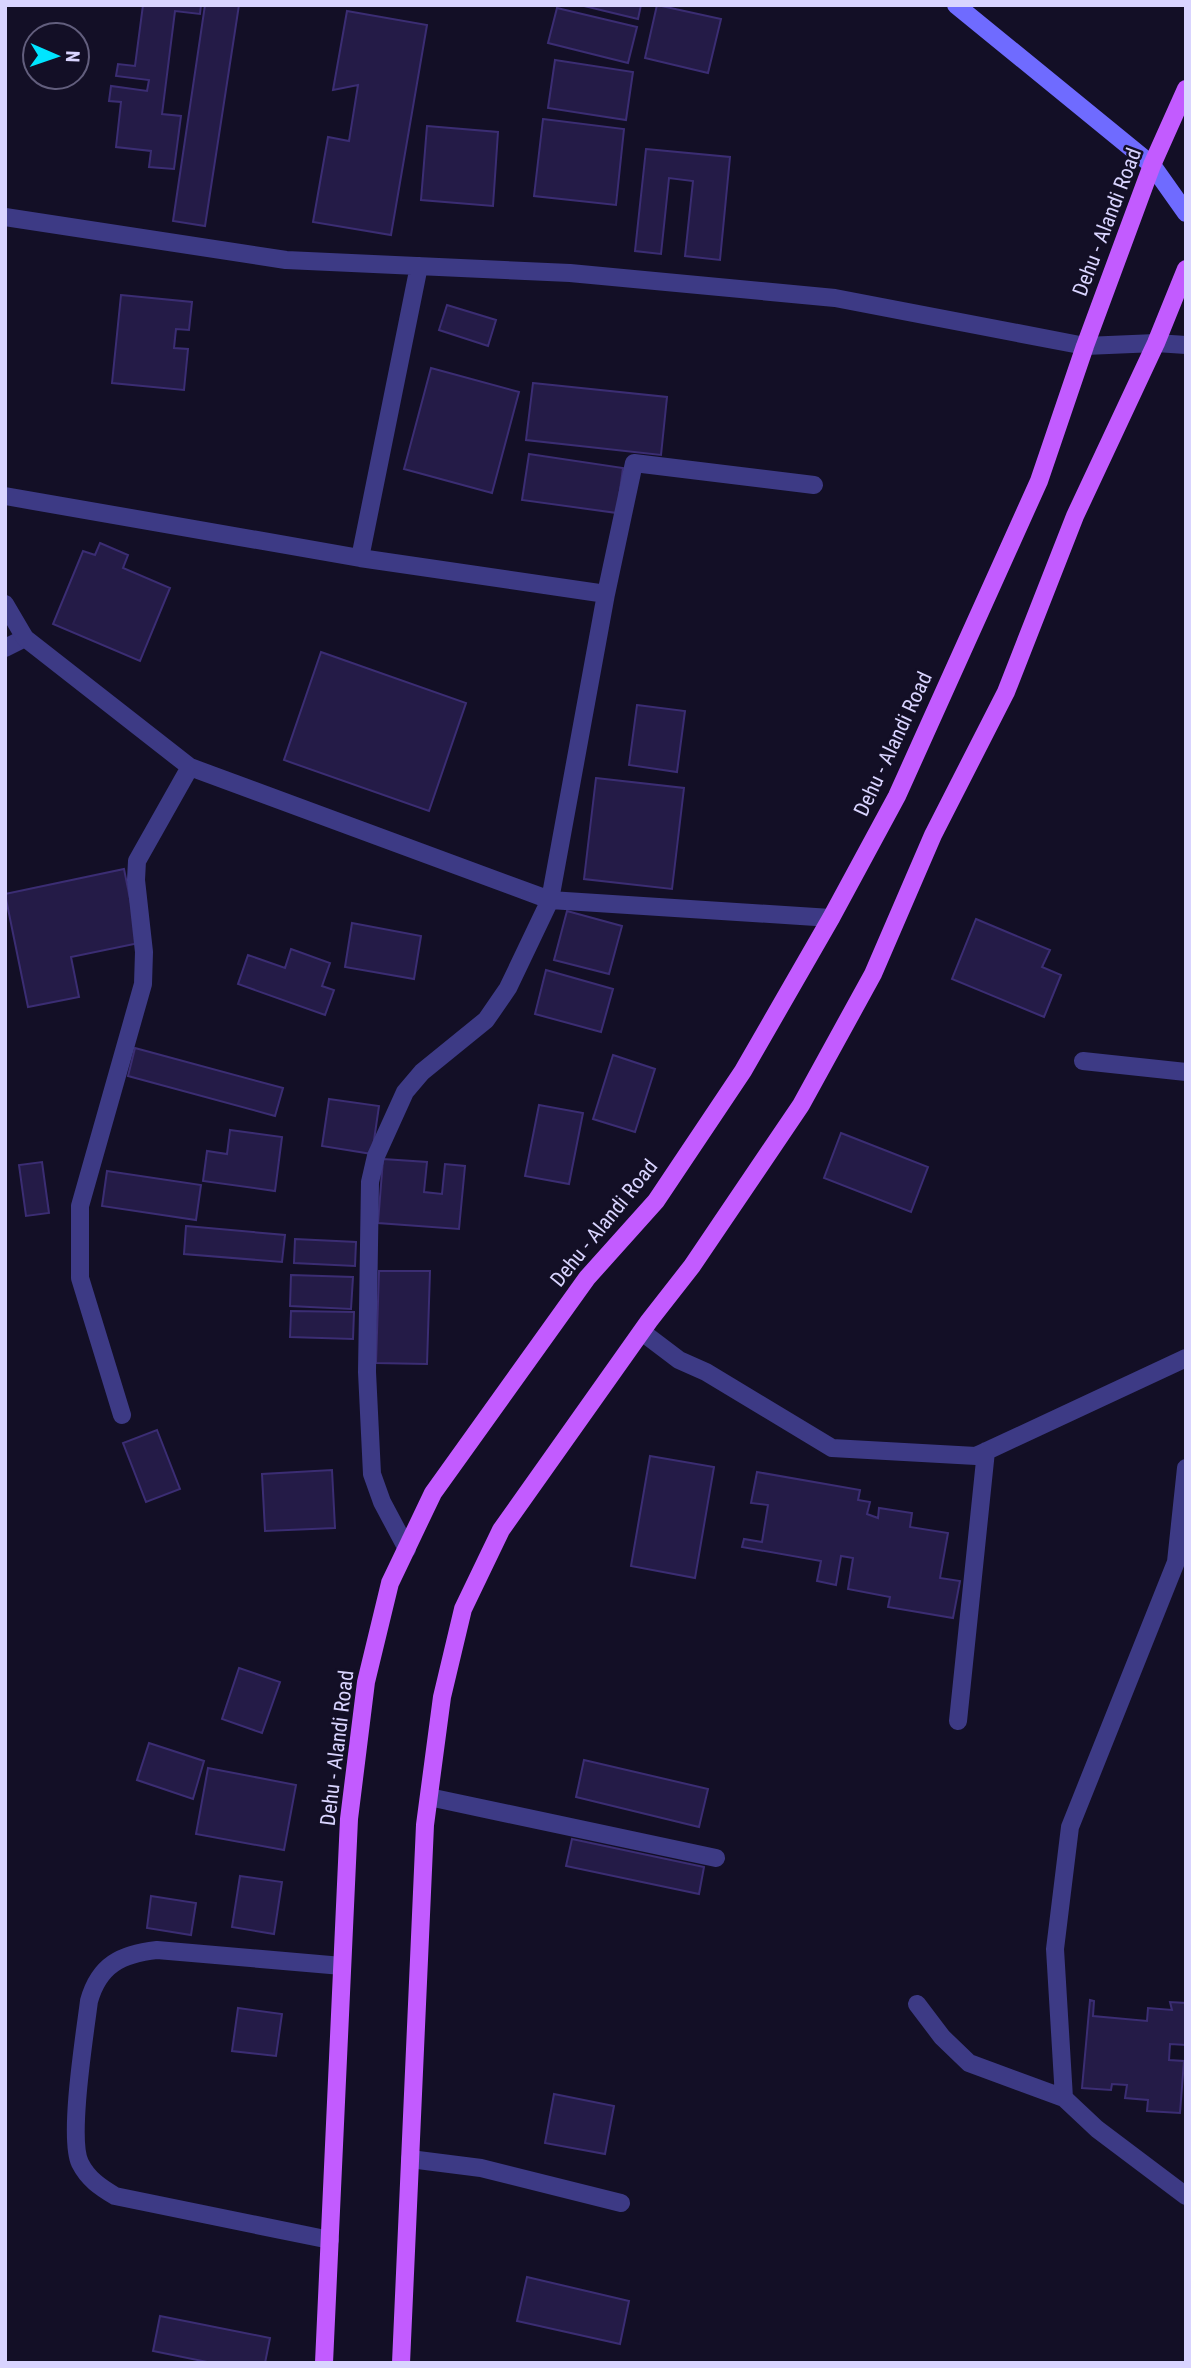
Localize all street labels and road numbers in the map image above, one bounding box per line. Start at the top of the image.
street label: Dehu - Alandi Road [1068,145,1146,299]
street label: Dehu - Alandi Road [849,668,937,820]
street label: Dehu - Alandi Road [545,1155,663,1291]
street label: Dehu - Alandi Road [316,1669,358,1827]

